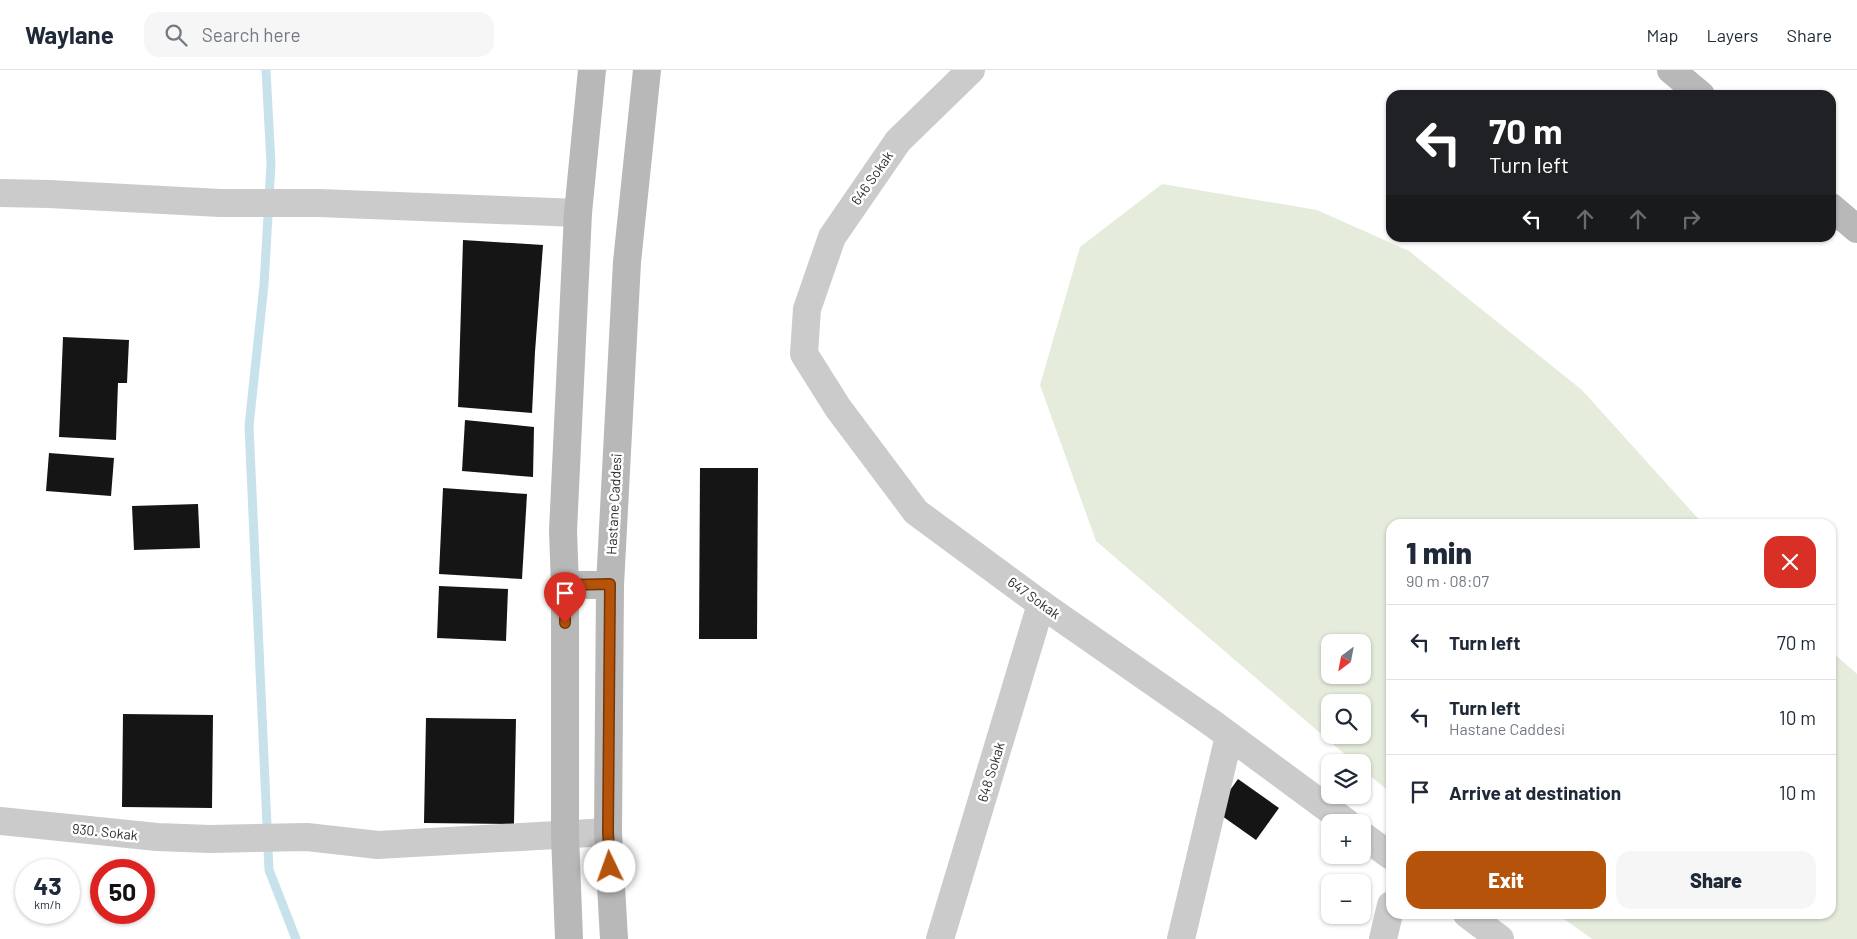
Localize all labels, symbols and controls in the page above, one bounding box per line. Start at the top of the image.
search box [144,12,494,57]
text: Waylane [25,20,114,49]
icon: search [162,21,190,49]
text: Search here [202,23,301,46]
text: Map [1646,24,1678,46]
text: Layers [1706,24,1759,46]
text: Share [1787,24,1832,46]
text: 70 m [1489,109,1563,151]
icon: left [1406,110,1471,175]
street label: 646 Sokak [847,148,896,208]
text: Turn left [1489,151,1569,177]
icon: left [1518,205,1546,233]
icon: ahead [1571,205,1599,233]
icon: ahead [1624,205,1652,233]
icon: right [1677,205,1705,233]
street label: Hastane Caddesi [602,453,625,555]
text: 1 min [1406,534,1472,570]
button: close [1764,536,1816,588]
text: 90 m · 08:07 [1406,571,1489,590]
pin [544,572,586,623]
street label: 647 Sokak [1005,573,1064,622]
icon: arrive [551,579,579,607]
icon: left [1406,628,1434,656]
text: Turn left [1449,631,1520,654]
text: 70 m [1777,631,1816,654]
north arrow [1321,634,1371,684]
map controls [1321,634,1371,924]
button: search [1321,694,1371,744]
text: Turn left [1449,696,1520,719]
icon: left [1406,703,1434,731]
text: 10 m [1779,706,1816,729]
text: Hastane Caddesi [1449,719,1565,738]
street label: 648 Sokak [973,740,1008,804]
button: layers [1321,754,1371,804]
icon: arrive [1406,778,1434,806]
text: Arrive at destination [1449,781,1621,804]
text: 10 m [1779,781,1816,804]
button: + [1321,814,1371,864]
street label: 930. Sokak [71,820,139,843]
position arrow [583,840,635,892]
button: Exit [1406,851,1606,909]
button: Share [1616,851,1816,909]
speed limit sign: 50 [90,859,155,924]
text: 43 [33,870,62,900]
button: − [1321,874,1371,924]
text: km/h [34,897,61,911]

